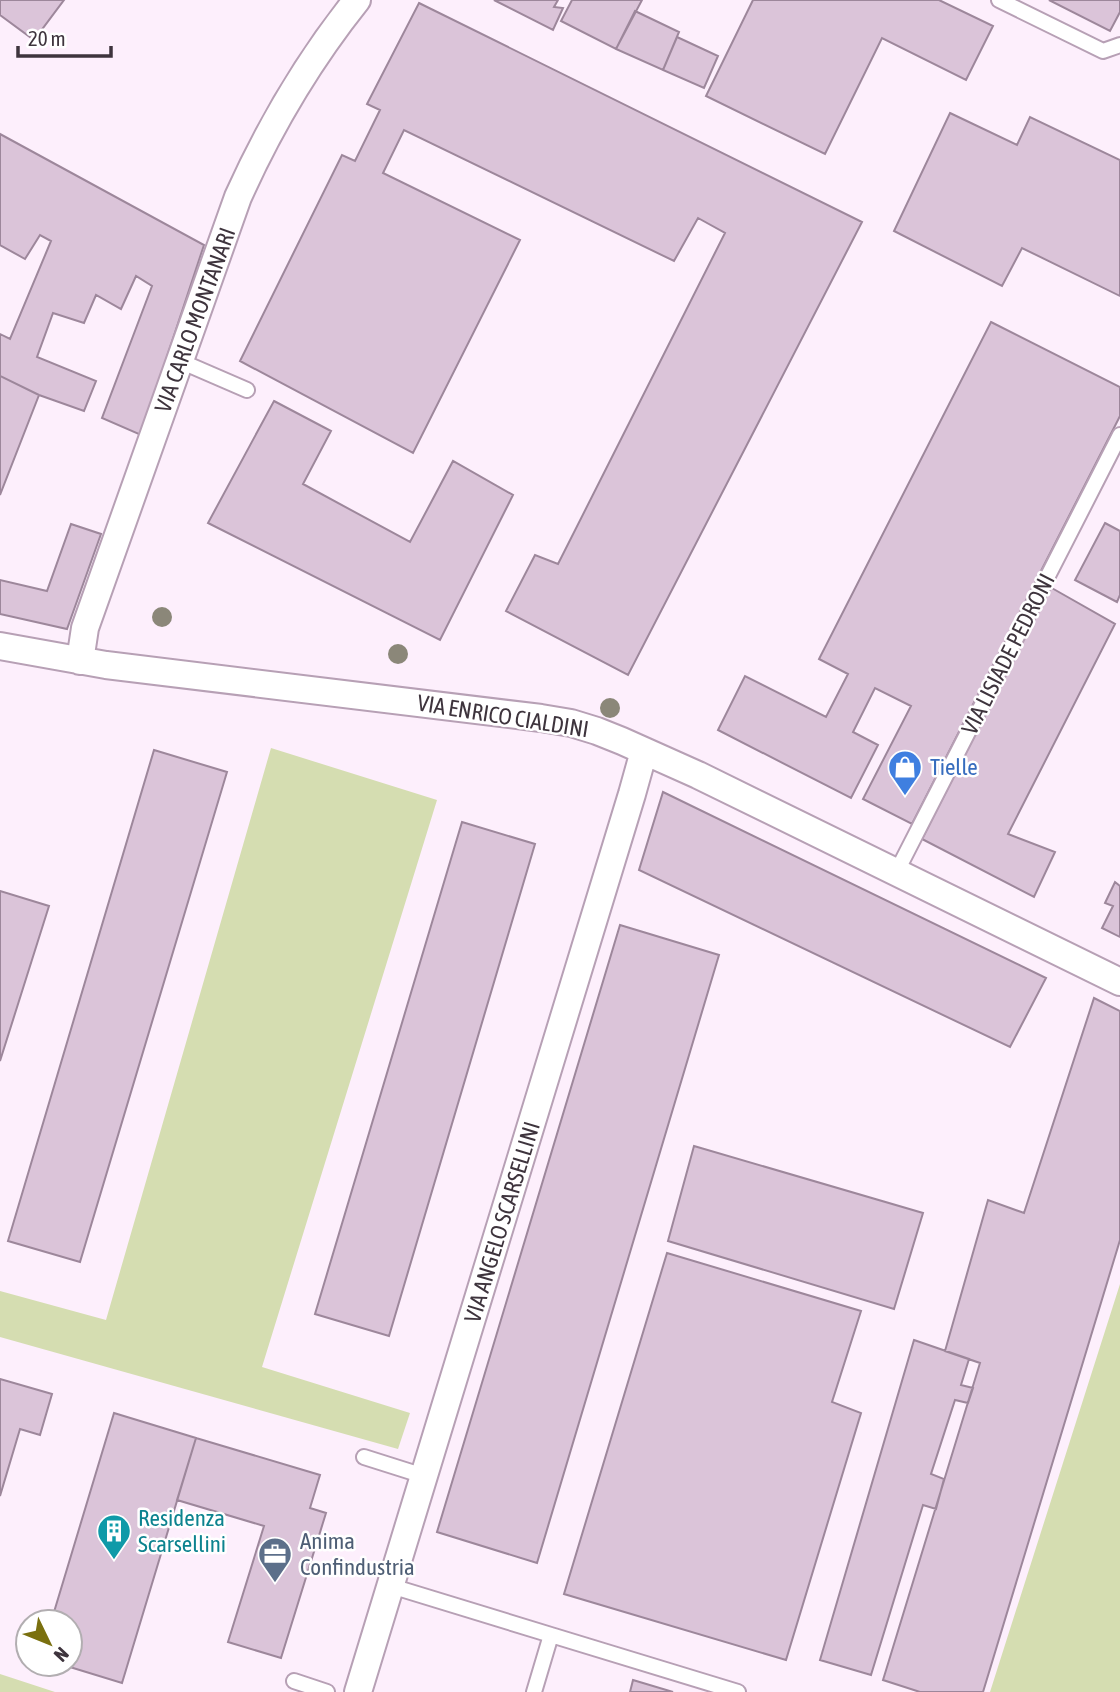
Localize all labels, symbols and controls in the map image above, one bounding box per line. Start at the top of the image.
scale bar [18,14,110,58]
text: 20 m [28,26,66,50]
street label: VIA CARLO MONTANARI [149,224,241,416]
street label: VIA LISIADE PEDRONI [956,569,1060,739]
street label: VIA ENRICO CIALDINI [415,690,591,742]
shop icon: Tielle [886,748,924,797]
place label: Tielle [930,754,978,780]
street label: VIA ANGELO SCARSELLINI [459,1118,545,1326]
place label: Residenza Scarsellini [138,1505,226,1557]
building icon: Residenza Scarsellini [95,1512,133,1561]
place label: Anima Confindustria [300,1528,415,1580]
office icon: Anima Confindustria [256,1535,294,1584]
north arrow [14,1608,84,1678]
text: N [50,1643,73,1666]

